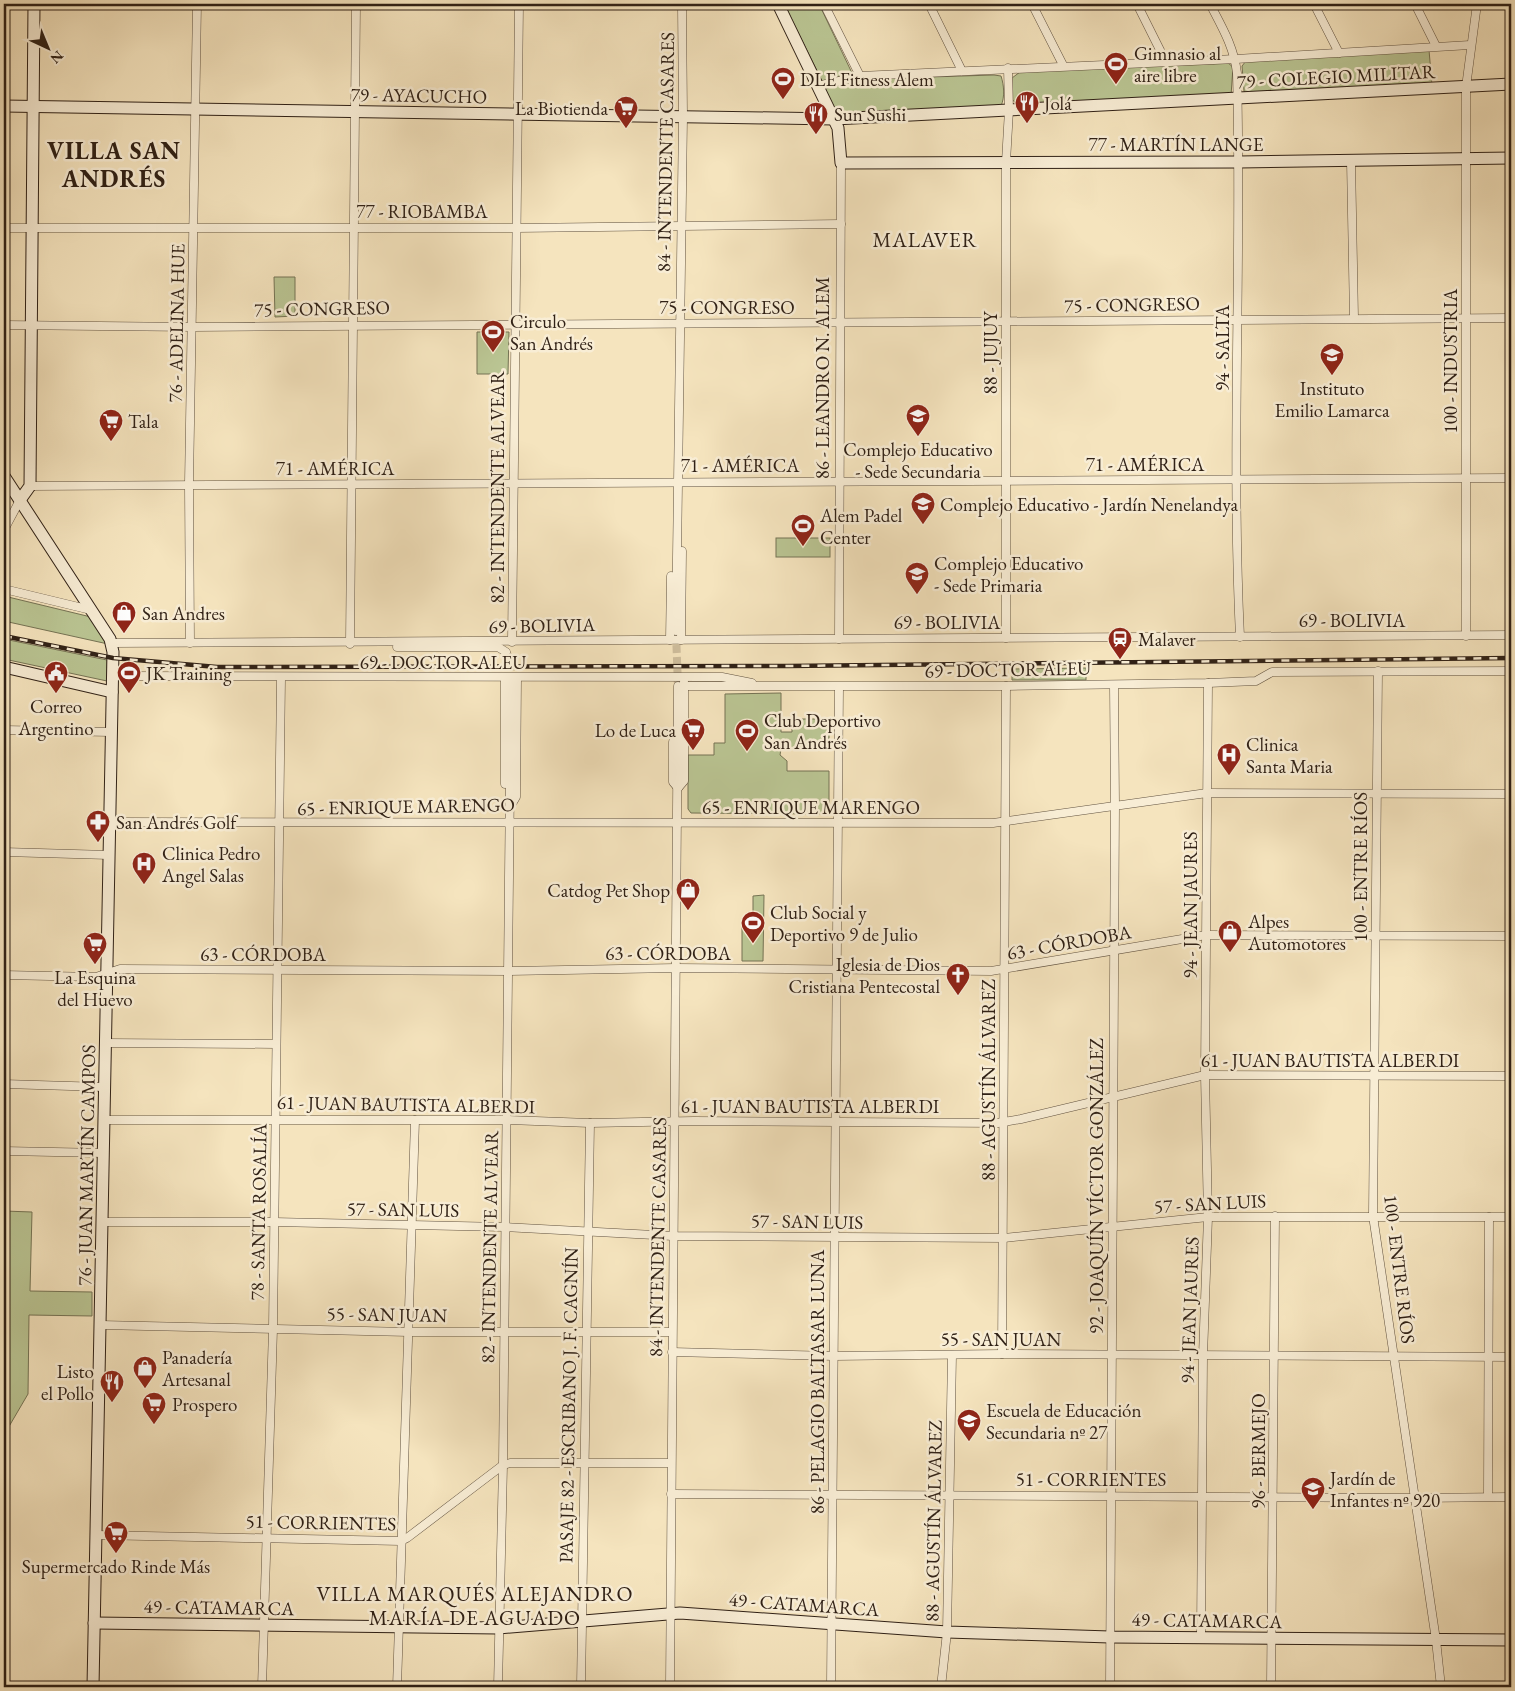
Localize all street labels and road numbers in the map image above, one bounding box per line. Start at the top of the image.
street label: 84 - INTENDENTE CASARES [651,32,680,272]
street label: 79 - COLEGIO MILITAR [1236,59,1436,94]
street label: 79 - AYACUCHO [351,82,487,109]
street label: 77 - MARTÍN LANGE [1089,132,1264,157]
street label: 77 - RIOBAMBA [356,199,488,224]
street label: 76 - ADELINA HUE [163,243,190,403]
street label: 86 - LEANDRO N. ALEM [810,277,835,479]
street label: 100 - INDUSTRIA [1438,288,1463,433]
street label: 75 - CONGRESO [1064,291,1200,318]
street label: 75 - CONGRESO [254,295,390,322]
street label: 75 - CONGRESO [659,295,795,320]
street label: 94 - SALTA [1210,304,1235,391]
street label: 88 - JUJUY [978,310,1003,395]
street label: 82 - INTENDENTE ALVEAR [485,370,510,603]
street label: 71 - AMÉRICA [1086,452,1205,477]
street label: 71 - AMÉRICA [681,453,800,478]
street label: 71 - AMÉRICA [276,456,395,481]
street label: 69 - BOLIVIA [1299,608,1406,633]
street label: 69 - BOLIVIA [894,610,1001,635]
street label: 69 - BOLIVIA [488,612,596,639]
street label: 69 - DOCTOR ALEU [360,650,526,675]
street label: 69 - DOCTOR ALEU [925,656,1091,683]
street label: 65 - ENRIQUE MARENGO [297,792,515,821]
street label: 100 - ENTRE RÍOS [1348,792,1373,942]
street label: 65 - ENRIQUE MARENGO [702,795,920,820]
street label: 94 - JEAN JAURES [1178,831,1203,978]
street label: 63 - CÓRDOBA [1005,919,1134,966]
street label: 63 - CÓRDOBA [605,941,732,966]
street label: 63 - CÓRDOBA [200,942,327,967]
street label: 88 - AGUSTÍN ÁLVAREZ [976,979,1001,1181]
street label: 92 - JOAQUÍN VÍCTOR GONZÁLEZ [1084,1037,1109,1334]
street label: 76 - JUAN MARTÍN CAMPOS [72,1044,101,1286]
street label: 61 - JUAN BAUTISTA ALBERDI [1201,1048,1460,1073]
street label: 61 - JUAN BAUTISTA ALBERDI [277,1090,536,1119]
street label: 61 - JUAN BAUTISTA ALBERDI [681,1094,940,1119]
street label: 84 - INTENDENTE CASARES [643,1117,672,1357]
street label: 78 - SANTA ROSALÍA [244,1123,273,1301]
street label: 82 - INTENDENTE ALVEAR [475,1130,504,1364]
street label: 57 - SAN LUIS [1153,1188,1267,1219]
street label: 100 - ENTRE RÍOS [1378,1193,1421,1345]
street label: 57 - SAN LUIS [347,1196,460,1223]
street label: 57 - SAN LUIS [751,1208,864,1235]
street label: 94 - JEAN JAURES [1174,1236,1205,1384]
street label: PASAJE 82 - ESCRIBANO J. F. CAGNÍN [553,1247,584,1563]
street label: 86 - PELAGIO BALTASAR LUNA [805,1249,830,1514]
street label: 55 - SAN JUAN [327,1301,447,1328]
street label: 55 - SAN JUAN [941,1327,1061,1352]
street label: 96 - BERMEJO [1246,1393,1271,1509]
street label: 88 - AGUSTÍN ÁLVAREZ [919,1419,948,1622]
street label: 51 - CORRIENTES [1016,1467,1166,1492]
street label: 51 - CORRIENTES [245,1509,397,1536]
street label: 49 - CATAMARCA [728,1587,881,1622]
street label: 49 - CATAMARCA [143,1594,295,1621]
street label: 49 - CATAMARCA [1131,1607,1283,1634]

